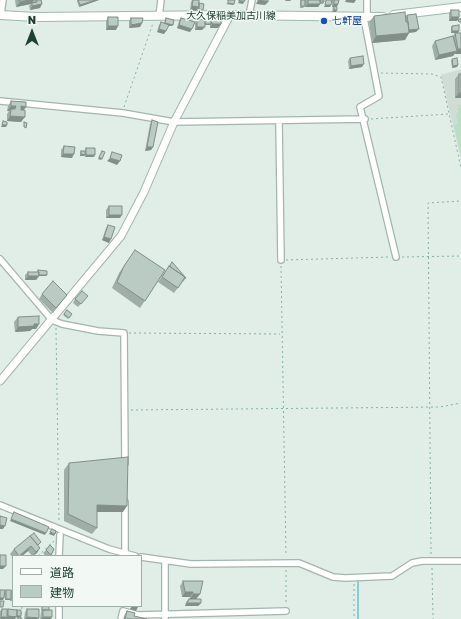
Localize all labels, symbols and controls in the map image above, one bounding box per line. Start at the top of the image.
street label: 大久保稲美加古川線 [186,10,276,22]
north arrow [12,12,52,52]
text: N [28,13,36,26]
place label: 七軒屋 [332,15,362,27]
marker: 七軒屋 [319,16,329,26]
legend [12,555,142,607]
text: 道路 [50,565,74,580]
text: 建物 [50,585,74,600]

